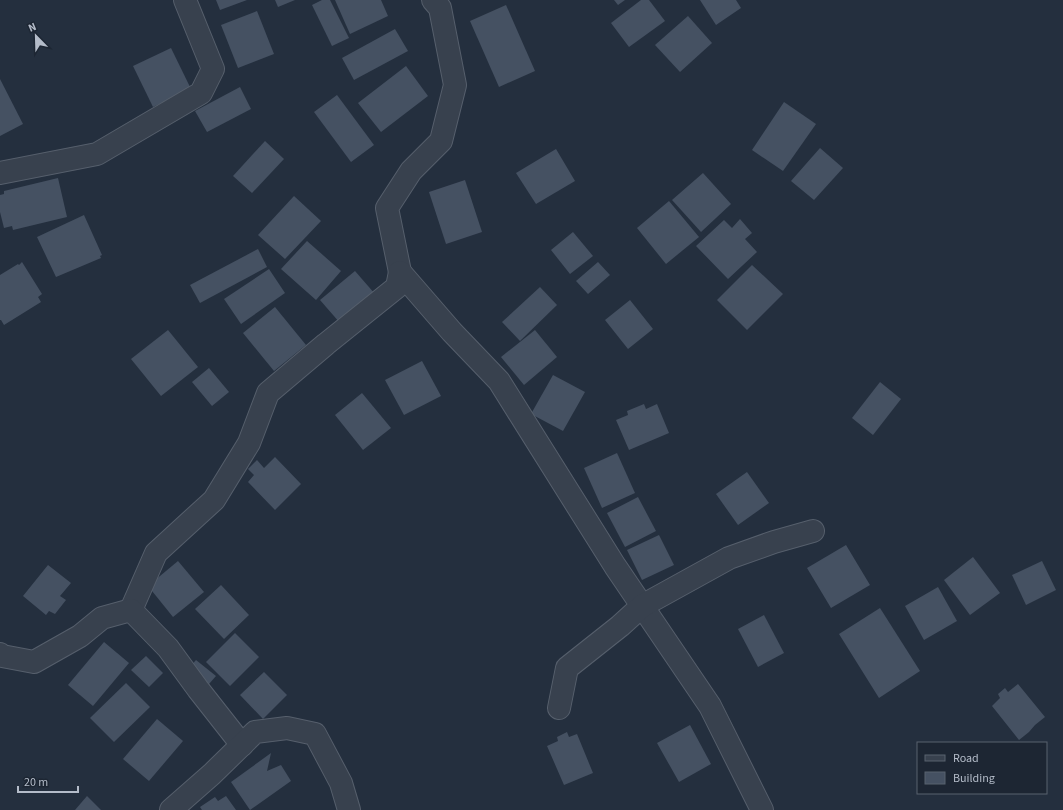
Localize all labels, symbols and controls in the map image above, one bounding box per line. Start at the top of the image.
north arrow [16,16,56,56]
text: N [26,19,39,36]
legend [917,742,1047,794]
text: Road [953,750,979,767]
scale bar [18,768,78,794]
text: Building [953,770,995,787]
text: 20 m [24,774,48,791]

